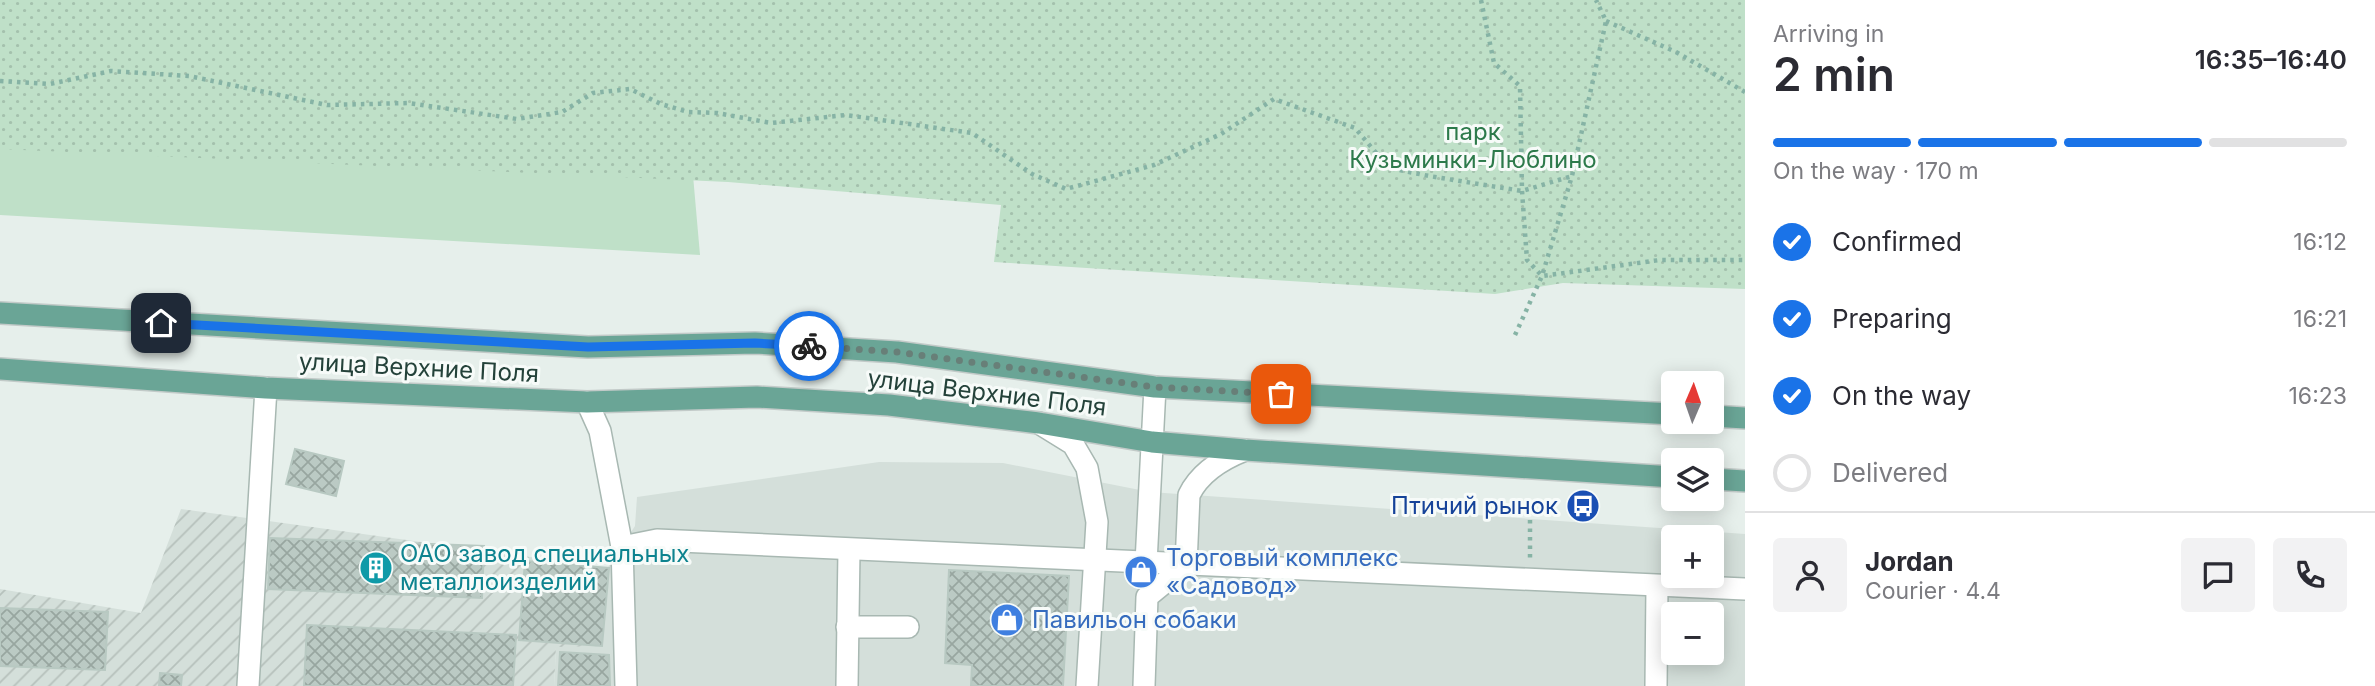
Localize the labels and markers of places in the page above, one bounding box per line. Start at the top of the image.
pin [131,293,191,353]
pin [1251,364,1311,424]
bus stop icon: Птичий рынок [1564,487,1602,525]
place label: Птичий рынок [1391,491,1558,520]
place label: ОАО завод специальных металлоизделий [400,539,689,596]
place label: Торговый комплекс «Садовод» [1166,543,1399,600]
building icon: ОАО завод специальных металлоизделий [357,549,395,587]
shop icon: Торговый комплекс «Садовод» [1122,553,1160,591]
shop icon: Павильон собаки [988,601,1026,639]
place label: Павильон собаки [1032,605,1237,634]

